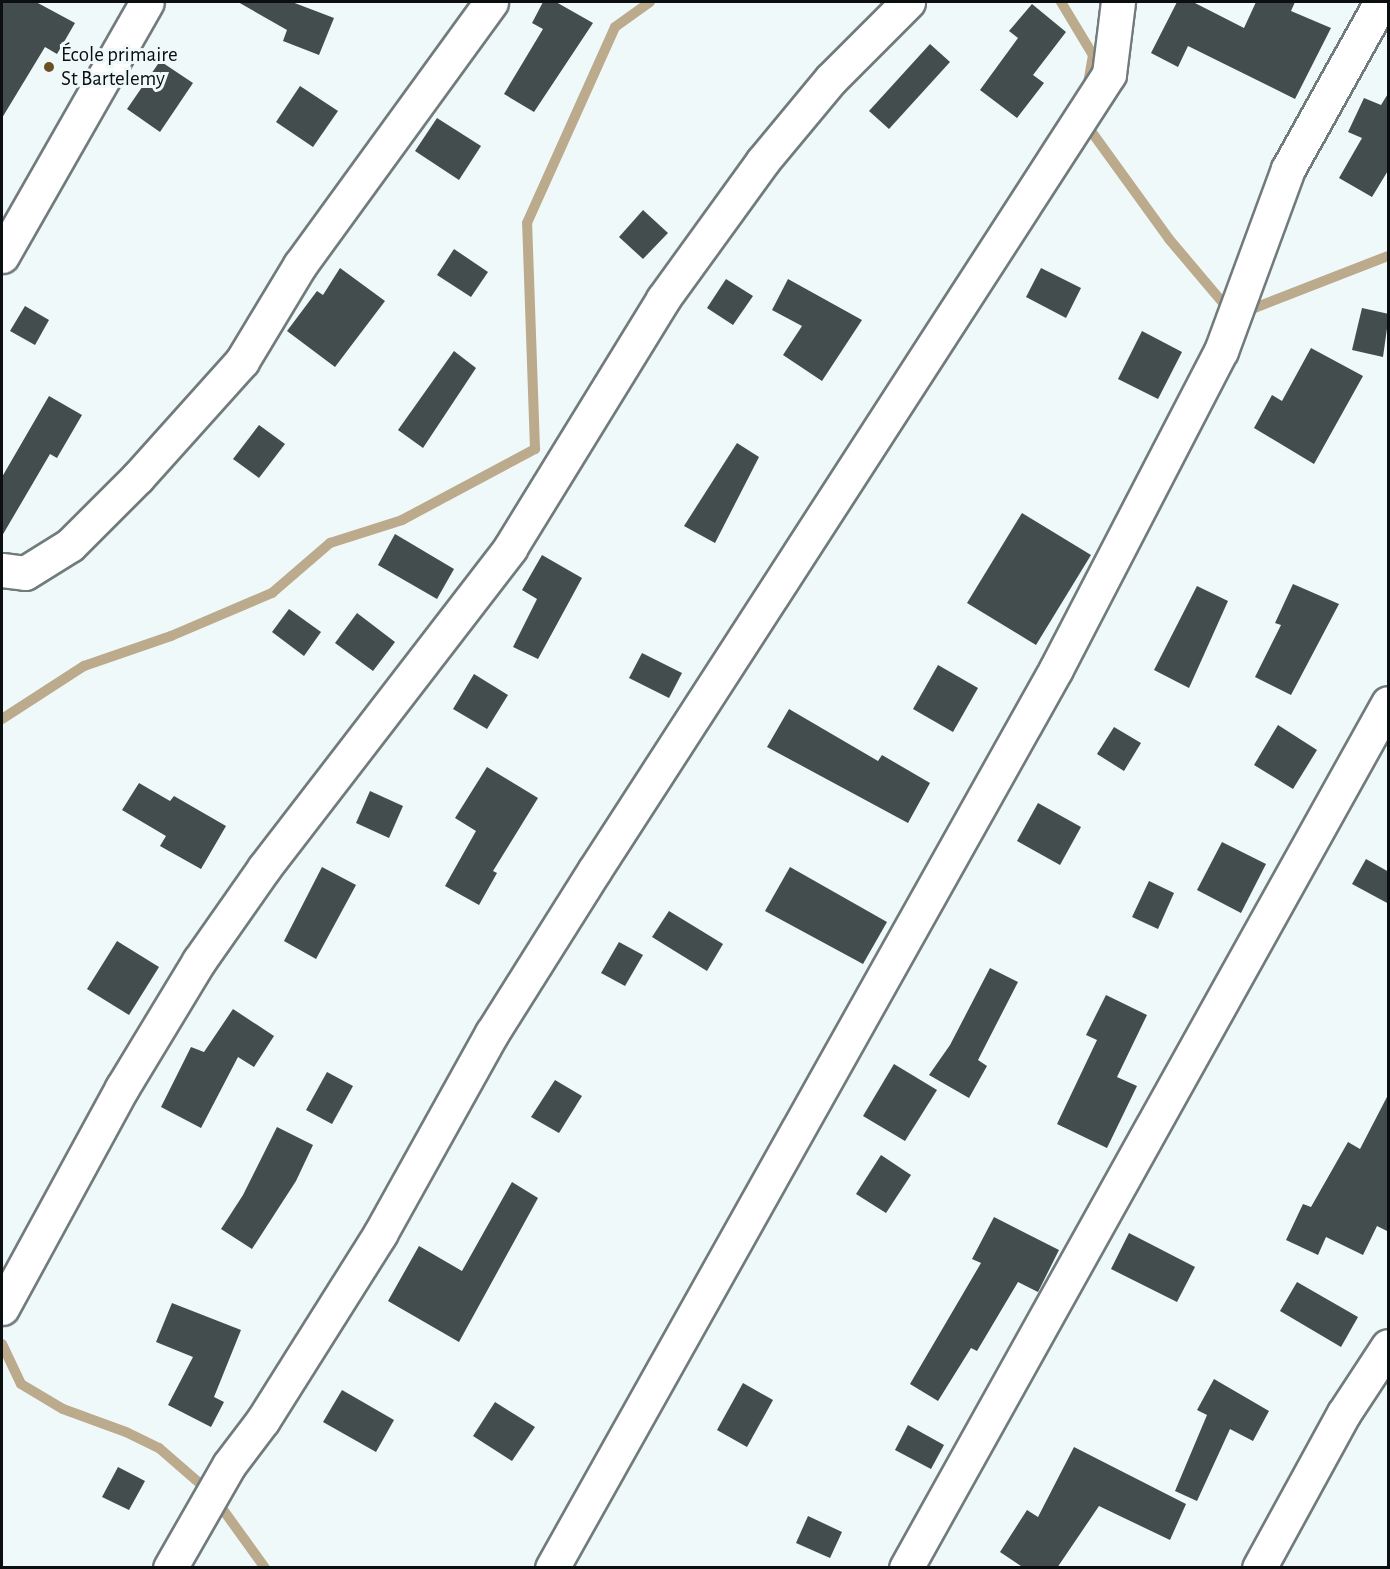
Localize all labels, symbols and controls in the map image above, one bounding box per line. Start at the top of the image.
place label: École primaire St Bartelemy [61,42,178,92]
marker: École primaire St Bartelemy [42,60,56,74]

